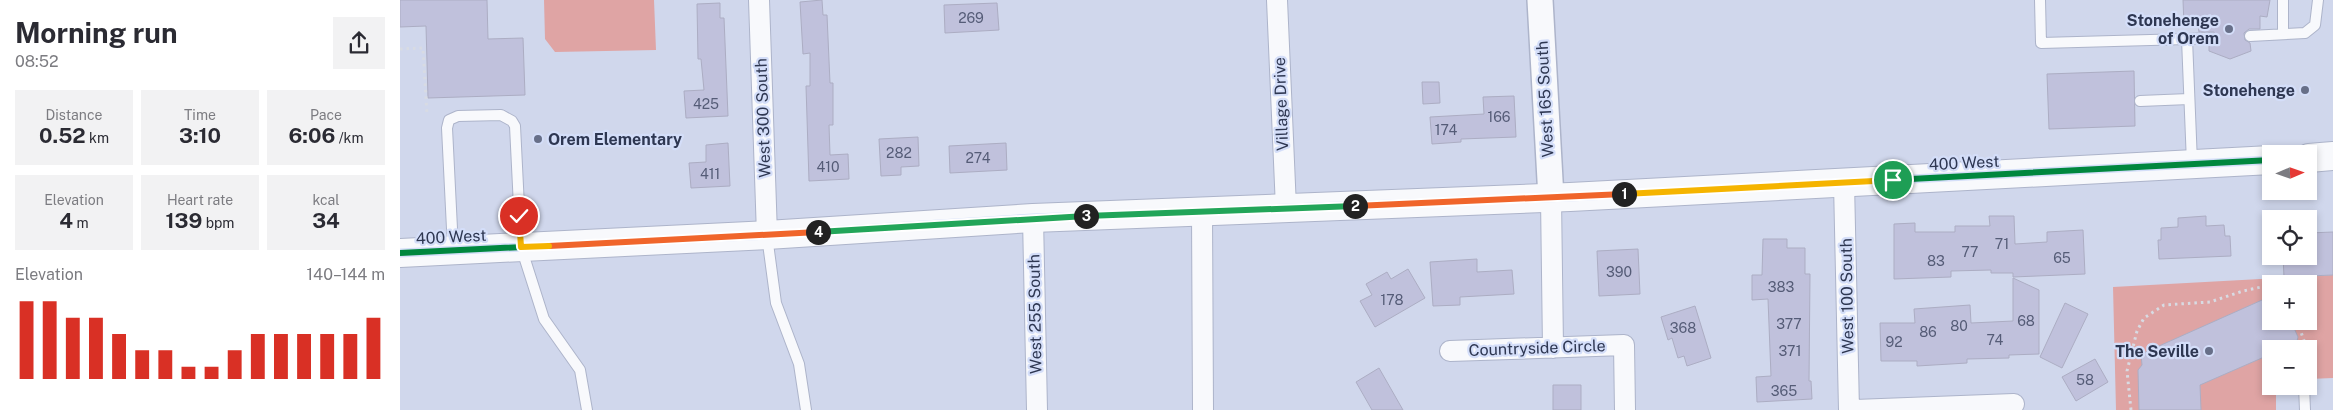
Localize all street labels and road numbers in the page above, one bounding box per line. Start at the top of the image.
street label: West 165 South [1532,40,1558,158]
street label: Village Drive [1270,57,1292,151]
street label: West 300 South [751,58,775,178]
street label: 400 West [1928,152,2000,174]
street label: 400 West [415,226,487,248]
street label: West 100 South [1836,238,1858,354]
street label: West 255 South [1024,254,1046,374]
street label: Countryside Circle [1468,336,1606,360]

